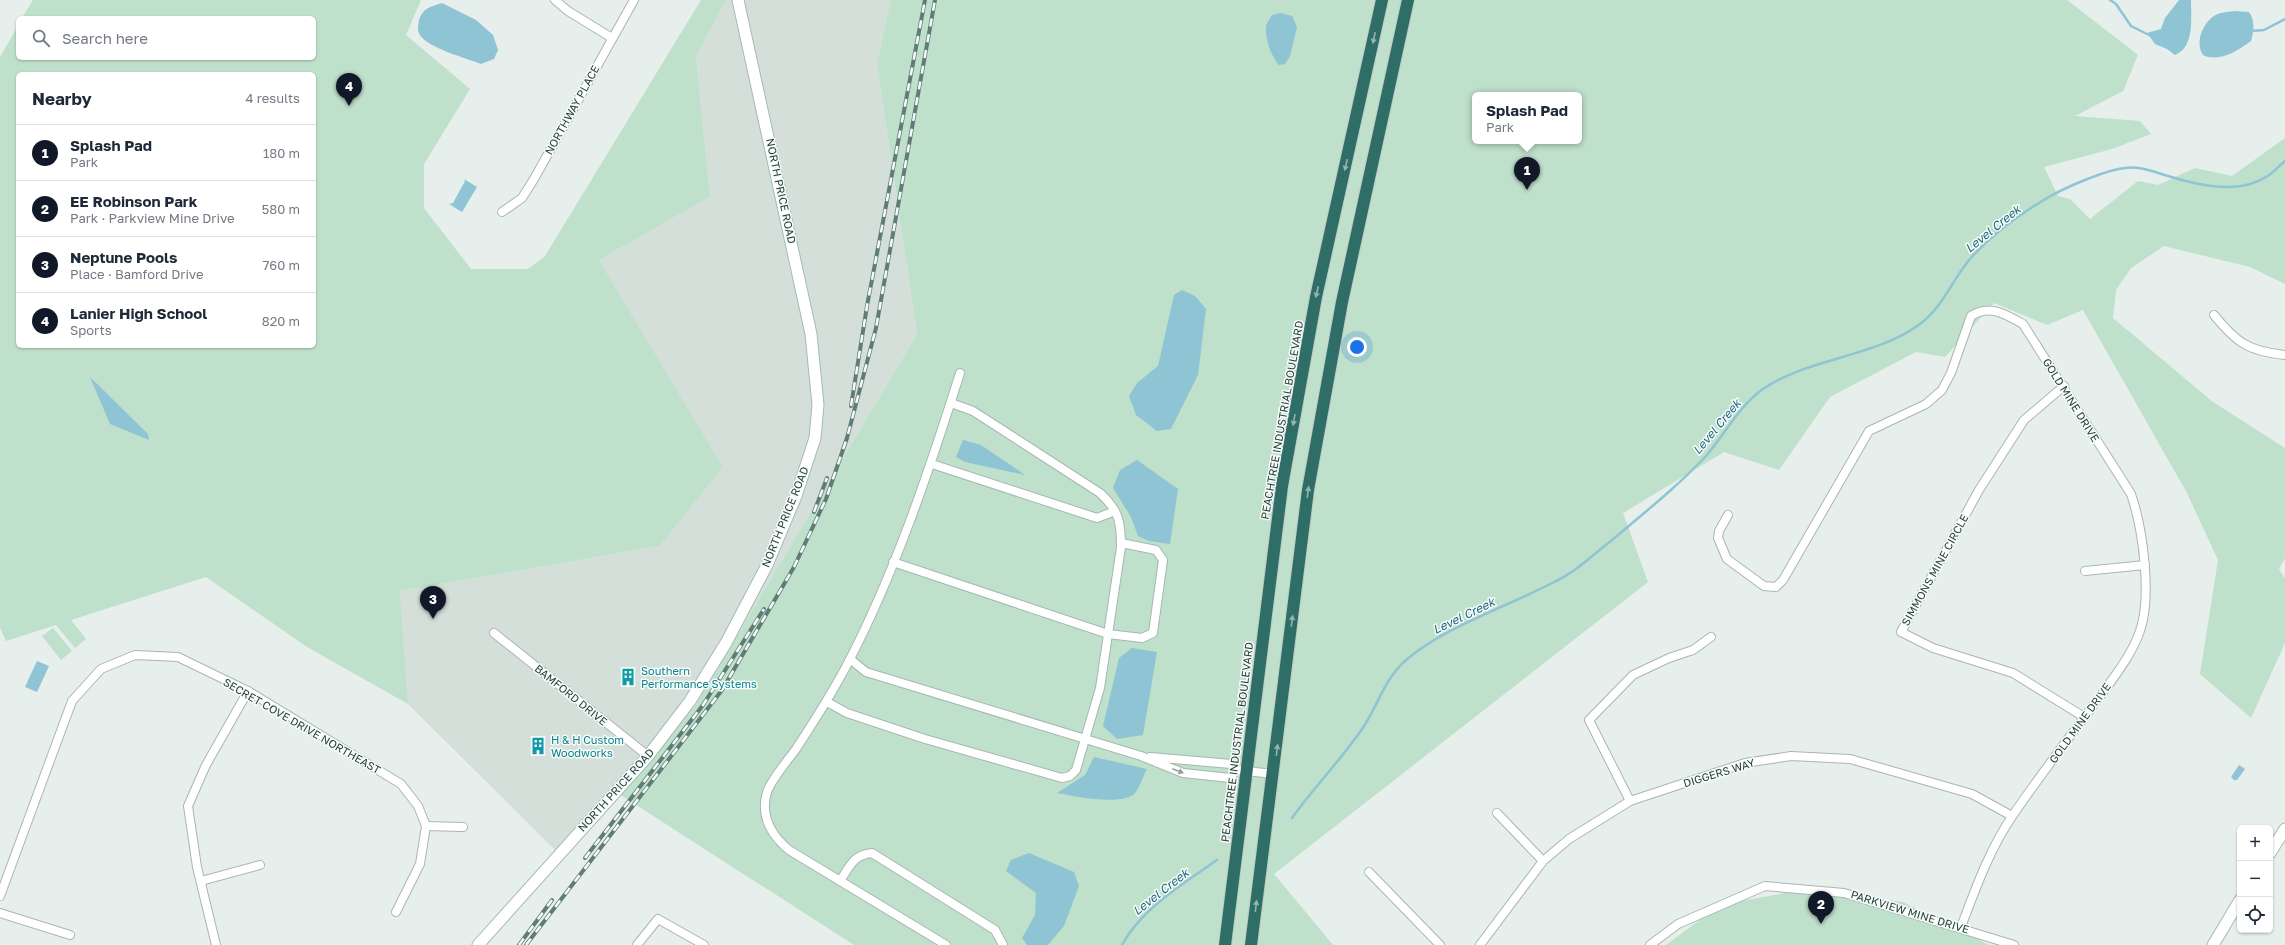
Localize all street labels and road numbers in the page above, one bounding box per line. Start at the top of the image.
street label: NORTHWAY PLACE [542,63,602,157]
street label: NORTH PRICE ROAD [764,137,799,245]
street label: PEACHTREE INDUSTRIAL BOULEVARD [1258,319,1305,520]
street label: GOLD MINE DRIVE [2040,356,2103,444]
street label: NORTH PRICE ROAD [758,464,811,569]
street label: SIMMONS MINE CIRCLE [1899,512,1971,628]
street label: PEACHTREE INDUSTRIAL BOULEVARD [1218,641,1255,843]
street label: BAMFORD DRIVE [533,661,610,728]
street label: SECRET COVE DRIVE NORTHEAST [221,675,383,776]
street label: GOLD MINE DRIVE [2046,680,2113,765]
street label: NORTH PRICE ROAD [575,745,657,834]
street label: DIGGERS WAY [1682,756,1756,790]
street label: PARKVIEW MINE DRIVE [1849,887,1971,936]

